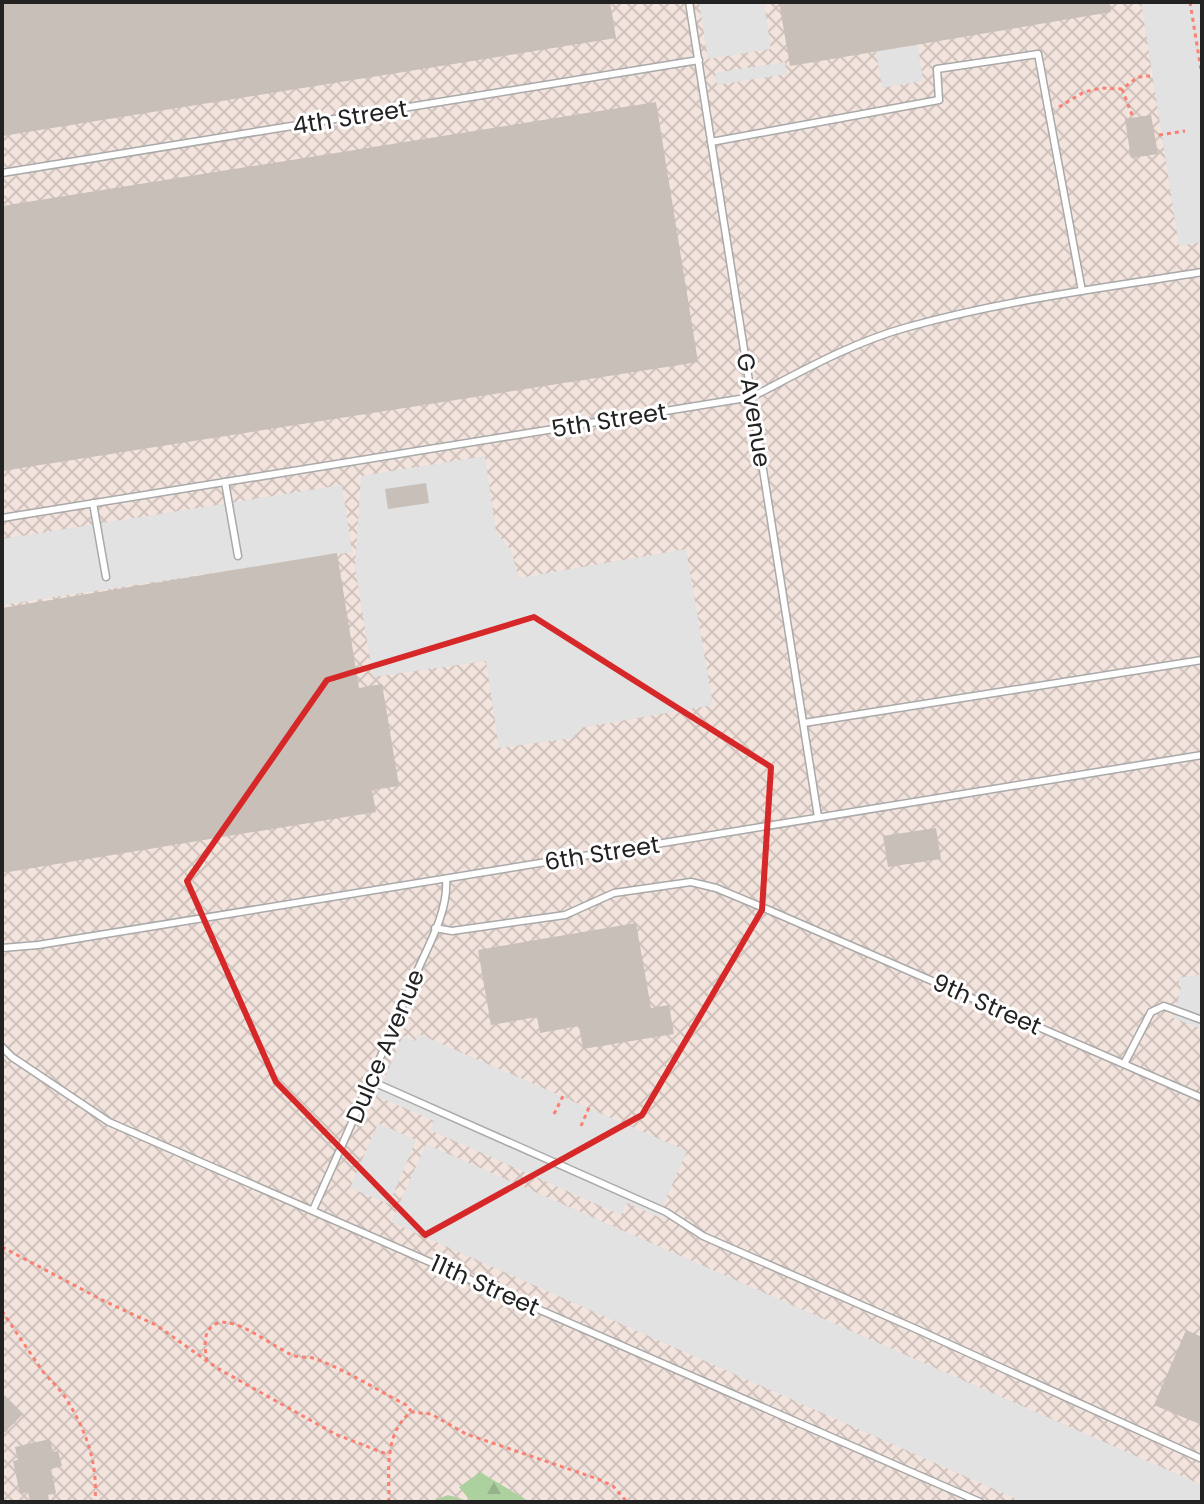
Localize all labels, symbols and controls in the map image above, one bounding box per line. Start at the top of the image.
street label: 4th Street [290,92,410,142]
street label: G Avenue [729,351,779,469]
street label: 5th Street [549,395,669,445]
street label: 6th Street [542,828,662,878]
street label: Dulce Avenue [338,964,432,1128]
street label: 9th Street [927,965,1047,1043]
street label: 11th Street [425,1246,545,1324]

